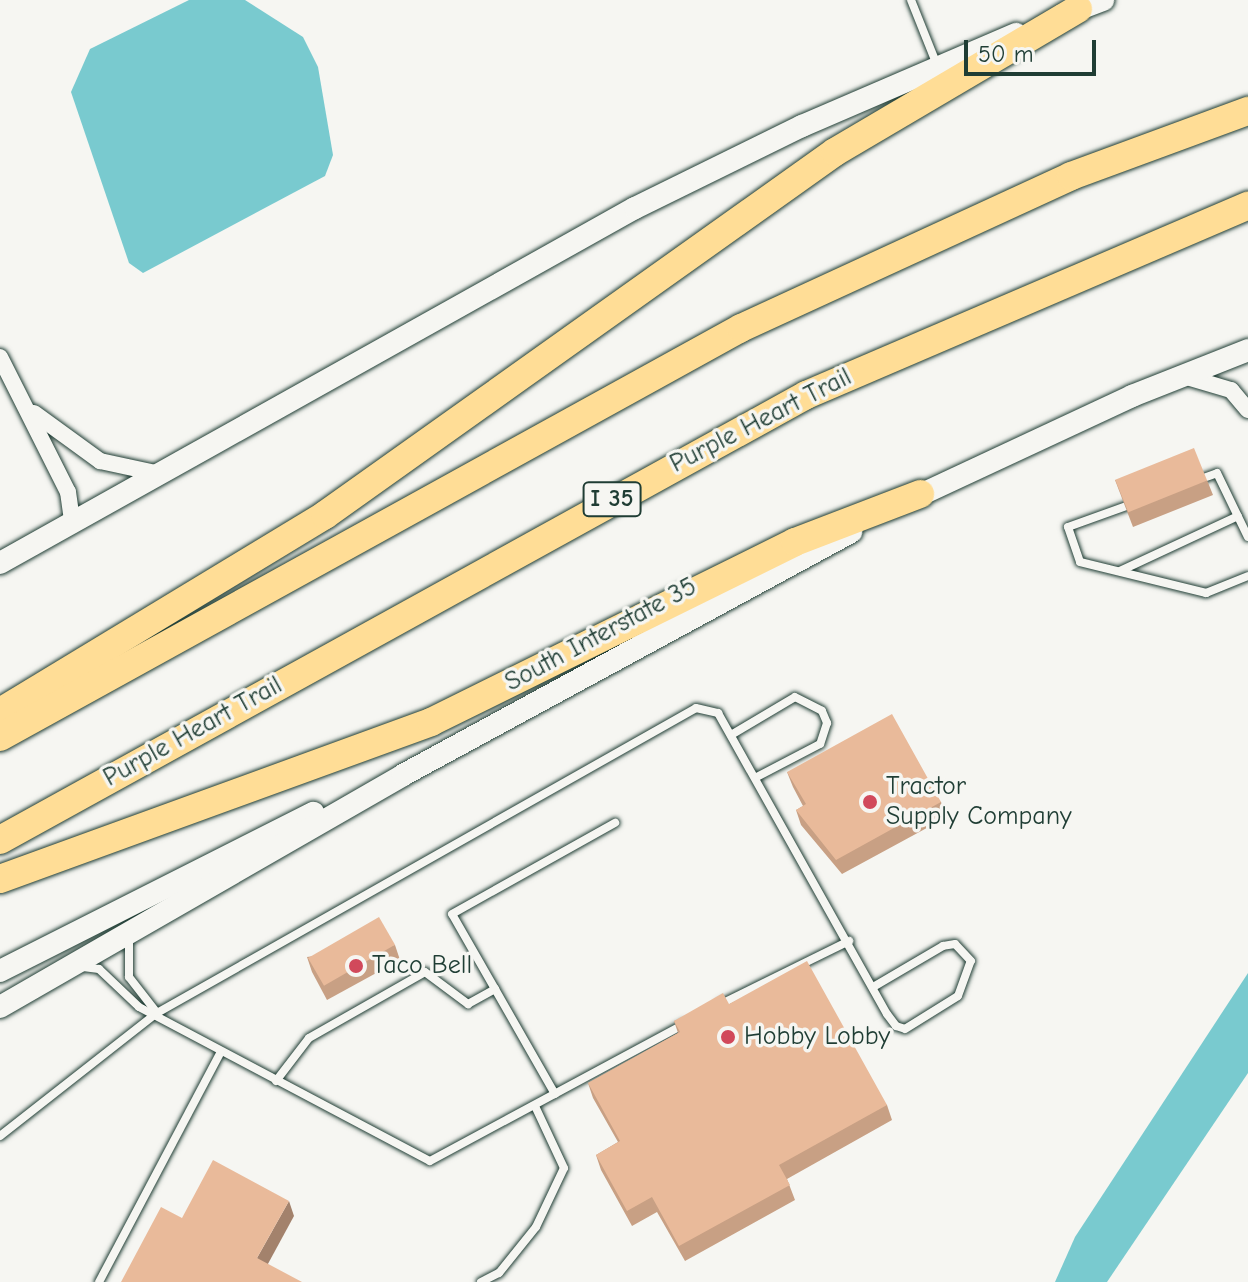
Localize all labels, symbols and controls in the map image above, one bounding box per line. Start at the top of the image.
scale bar [968,24,1100,74]
text: 50 m [978,40,1034,68]
street label: Purple Heart Trail [665,362,857,480]
road number: I 35 [582,479,642,519]
street label: South Interstate 35 [500,571,702,699]
street label: Purple Heart Trail [98,670,288,794]
place label: Tractor Supply Company [886,771,1072,832]
marker: Tractor Supply Company [861,793,879,811]
place label: Taco Bell [372,950,472,982]
marker: Taco Bell [347,957,365,975]
place label: Hobby Lobby [744,1021,890,1053]
marker: Hobby Lobby [719,1028,737,1046]

